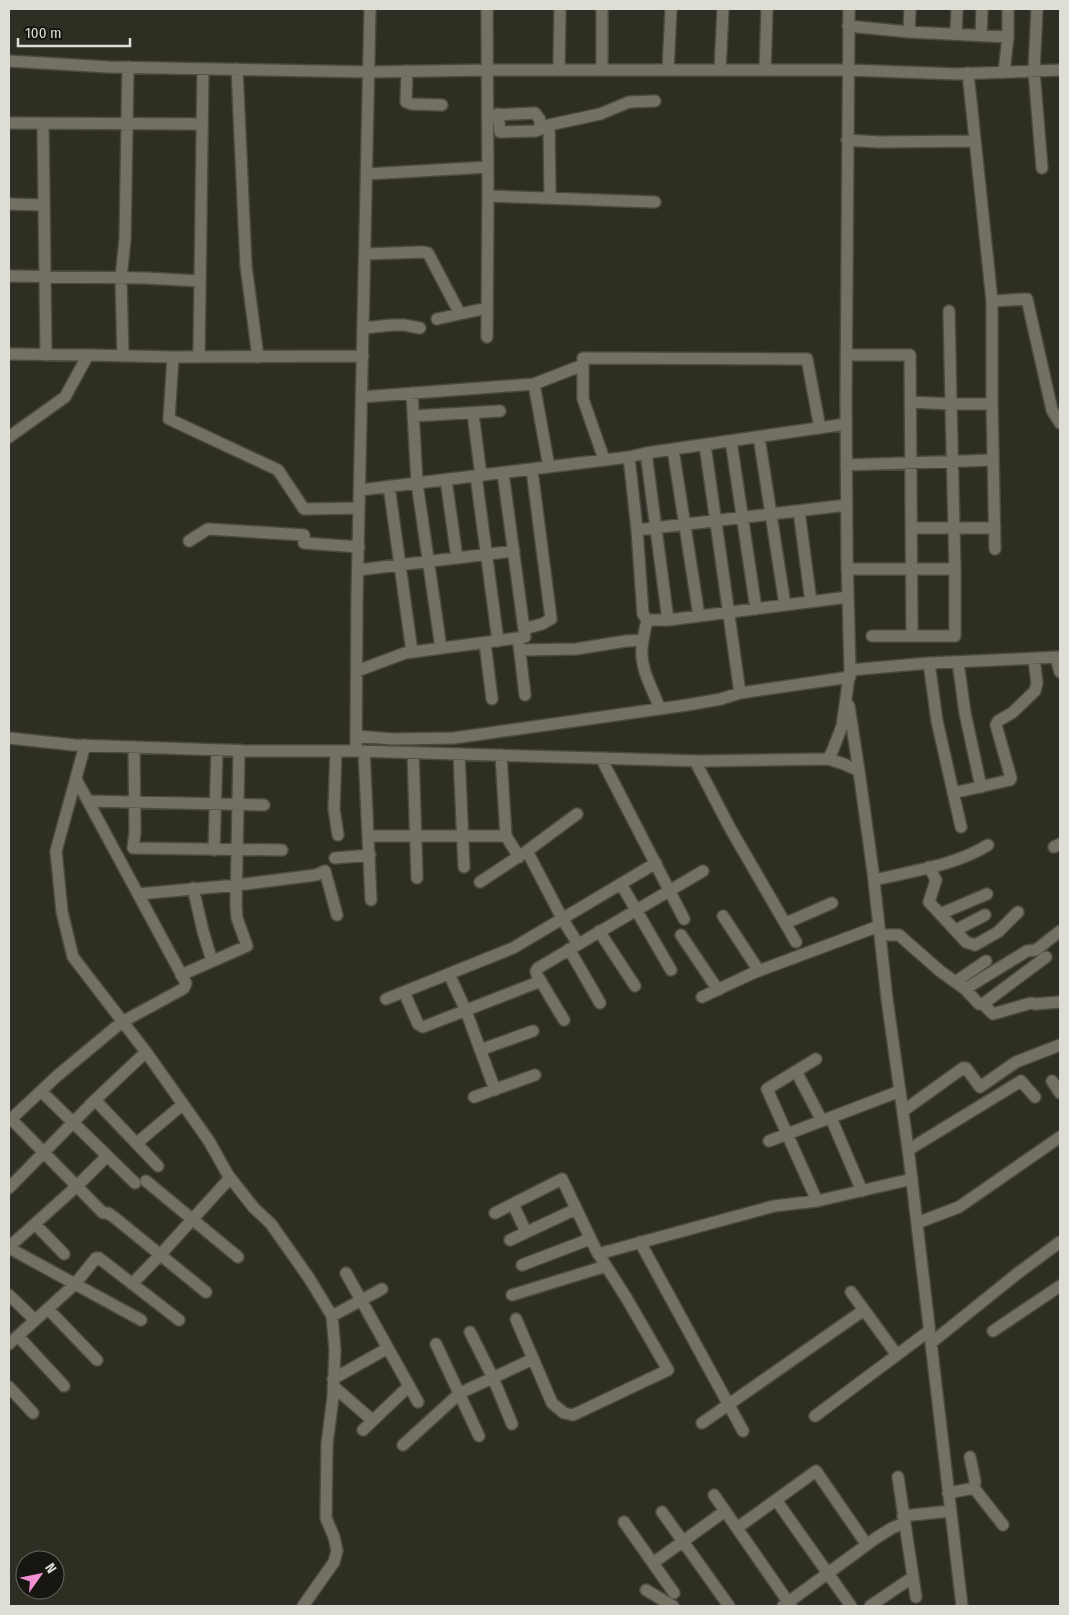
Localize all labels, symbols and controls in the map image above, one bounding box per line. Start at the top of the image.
scale bar [18,15,130,47]
text: 100 m [25,24,62,42]
north arrow [15,1550,65,1600]
text: N [41,1560,60,1576]

